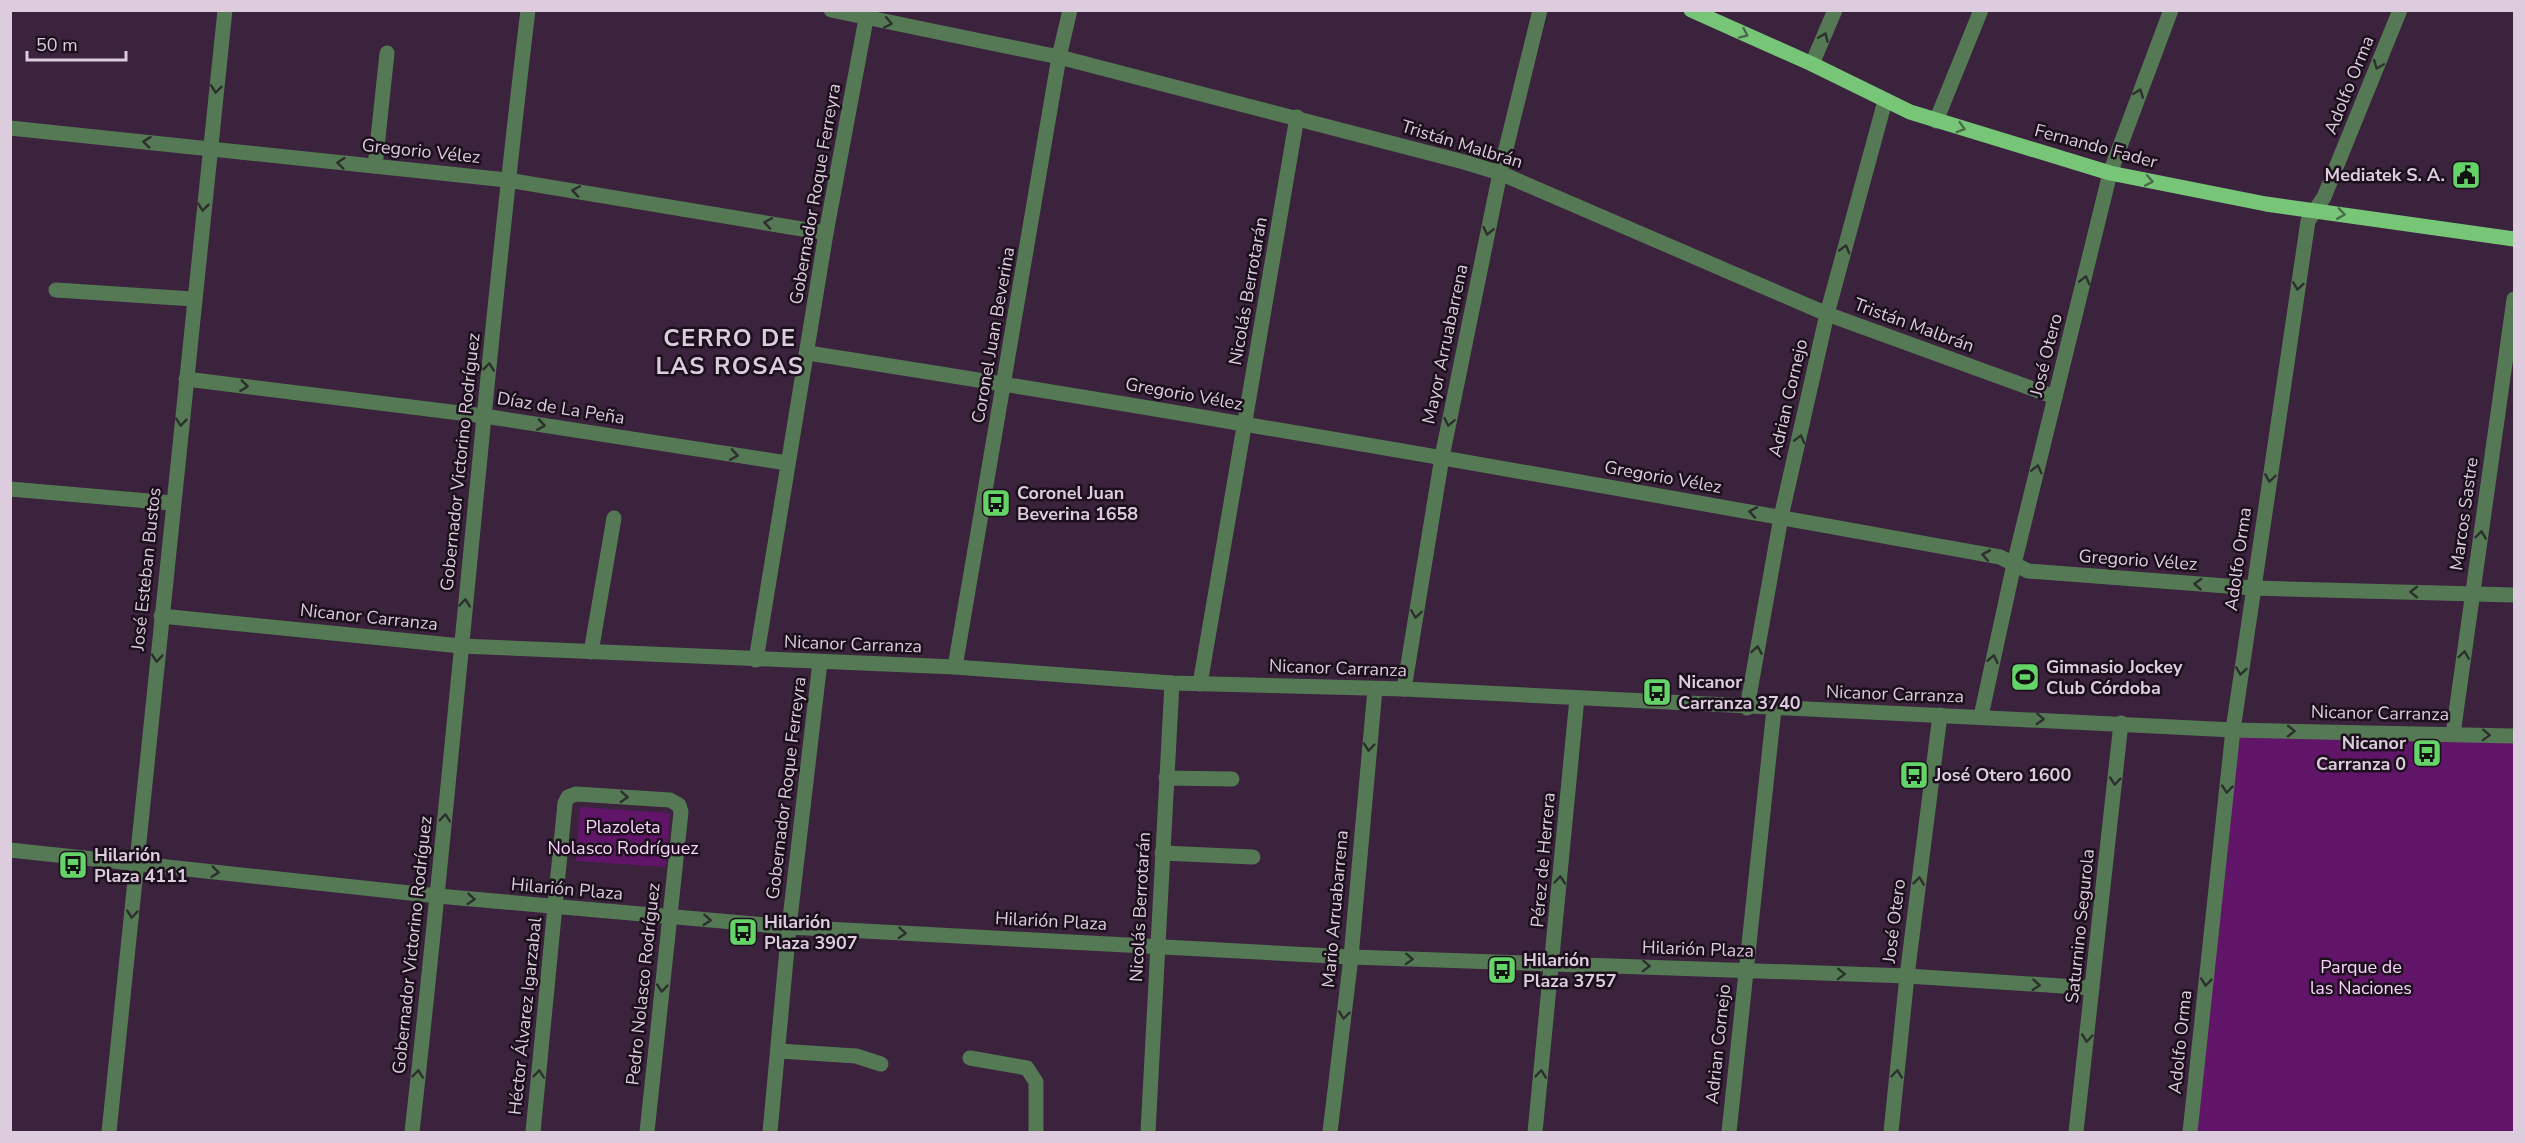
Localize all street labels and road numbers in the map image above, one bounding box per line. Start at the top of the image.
street label: Adolfo Orma [2318,32,2380,138]
street label: Gobernador Roque Ferreyra [784,82,846,306]
street label: Tristán Malbrán [1398,114,1526,174]
street label: Fernando Fader [2032,118,2161,174]
street label: Gregorio Vélez [361,133,481,169]
street label: Nicolás Berrotarán [1223,215,1273,367]
street label: Coronel Juan Beverina [966,245,1020,425]
street label: Mayor Arruabarrena [1416,262,1474,426]
street label: Tristán Malbrán [1851,292,1977,358]
street label: José Otero [2024,311,2068,400]
street label: Gobernador Victorino Rodríguez [435,332,485,592]
street label: Adrian Cornejo [1763,337,1813,459]
street label: Gregorio Vélez [1123,372,1245,416]
street label: Díaz de La Peña [495,386,627,430]
street label: Gregorio Vélez [1602,455,1724,499]
street label: Marcos Sastre [2444,456,2484,572]
street label: José Esteban Bustos [125,486,167,653]
street label: Adolfo Orma [2219,506,2257,612]
street label: Gregorio Vélez [2078,544,2198,576]
street label: Nicanor Carranza [299,598,439,636]
street label: Nicanor Carranza [783,630,923,658]
street label: Nicanor Carranza [1268,654,1408,682]
street label: Gobernador Roque Ferreyra [760,675,812,901]
street label: Nicanor Carranza [1825,680,1965,708]
street label: Nicanor Carranza [2311,700,2449,726]
street label: Pérez de Herrera [1525,791,1561,929]
street label: Gobernador Victorino Rodríguez [387,815,437,1075]
street label: Mario Arruabarrena [1316,829,1354,989]
street label: Nicolás Berrotarán [1124,831,1156,983]
street label: Saturnino Segurola [2060,848,2100,1004]
street label: Hilarión Plaza [510,872,624,906]
street label: José Otero [1877,878,1911,965]
street label: Pedro Nolasco Rodríguez [620,882,666,1086]
street label: Hilarión Plaza [994,906,1108,936]
street label: Héctor Álvarez Igarzabal [503,915,547,1116]
street label: Hilarión Plaza [1641,935,1755,963]
street label: Adrian Cornejo [1700,983,1736,1105]
street label: Adolfo Orma [2163,989,2197,1095]

